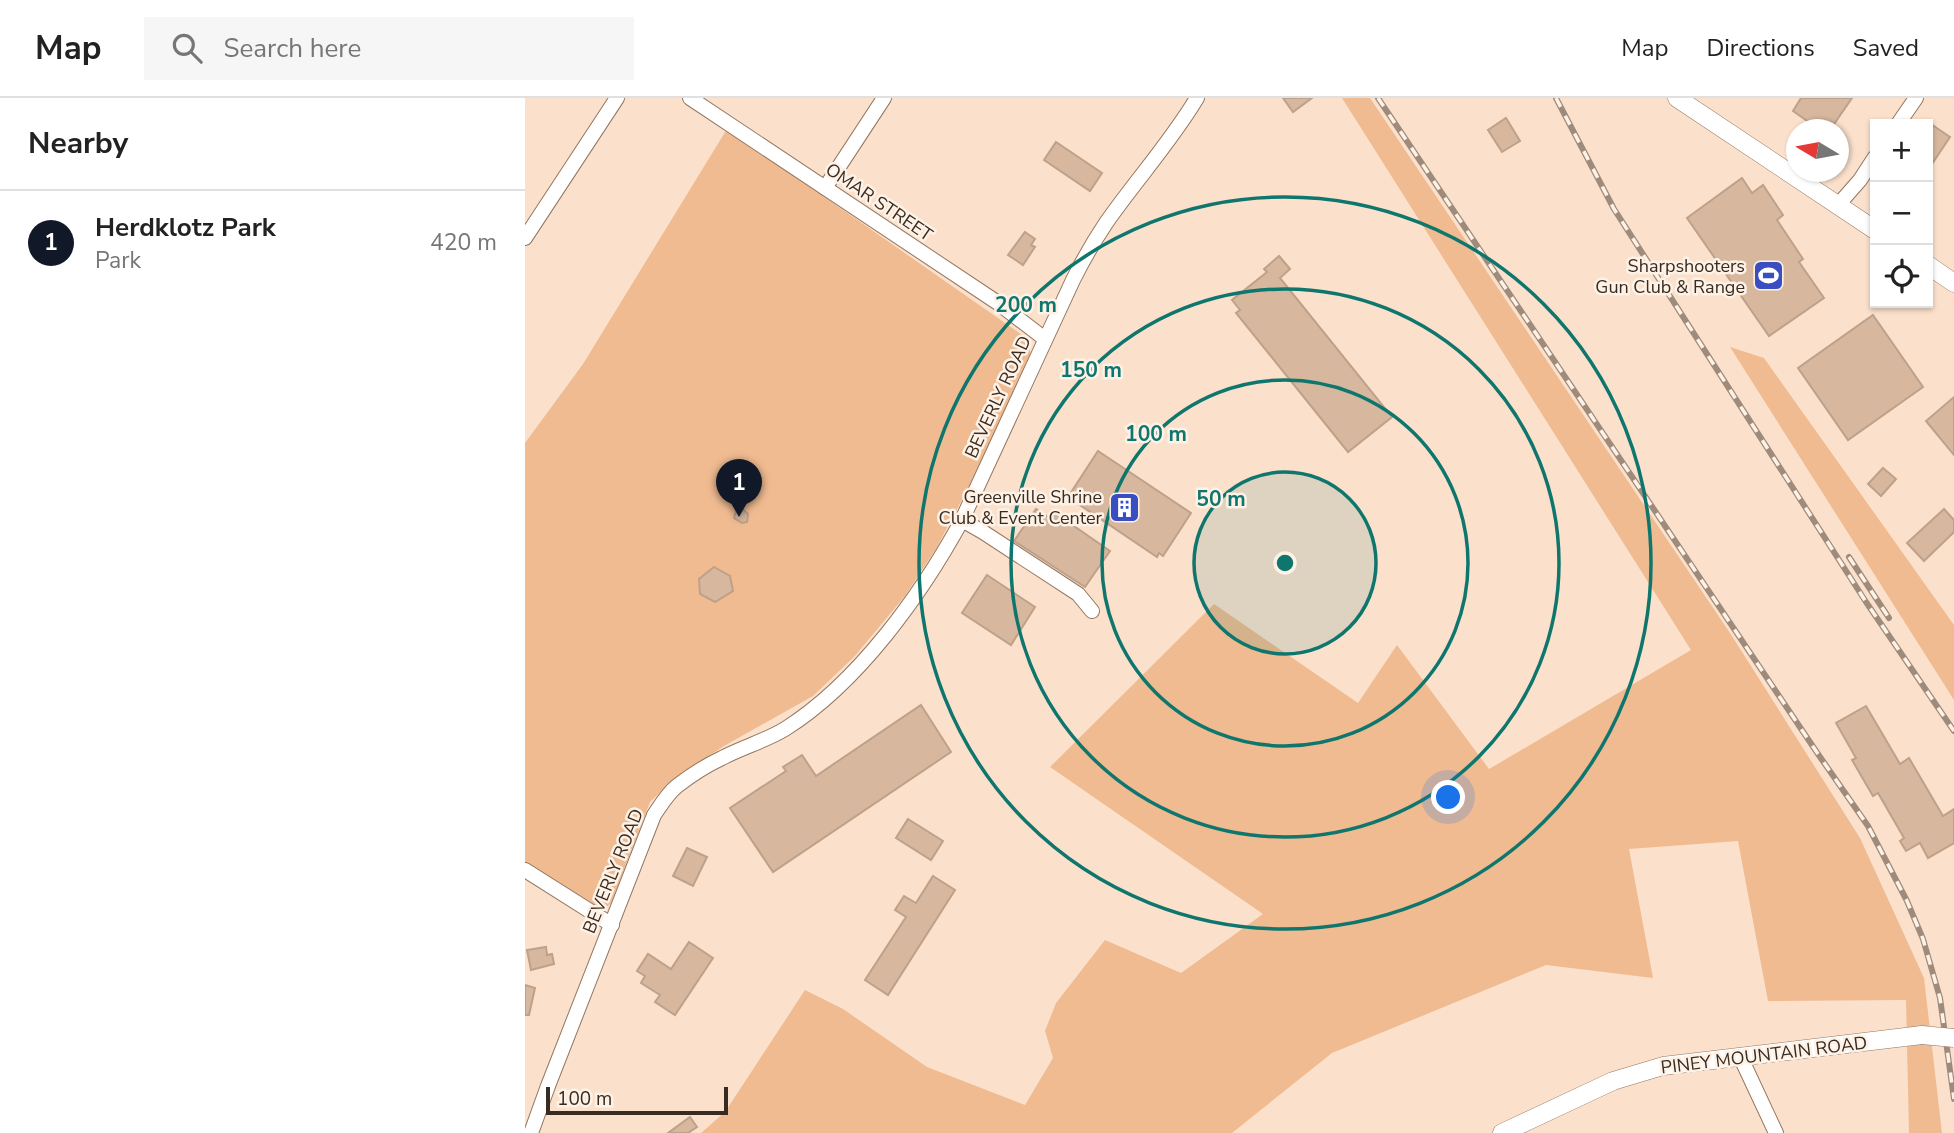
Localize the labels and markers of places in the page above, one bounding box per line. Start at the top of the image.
place label: Sharpshooters Gun Club & Range [1595,254,1745,299]
sports icon: Sharpshooters Gun Club & Range [1751,259,1785,293]
pin: 1 [716,459,762,517]
place label: Greenville Shrine Club & Event Center [939,485,1103,530]
building icon: Greenville Shrine Club & Event Center [1108,490,1142,524]
centre of rings [1273,551,1297,575]

